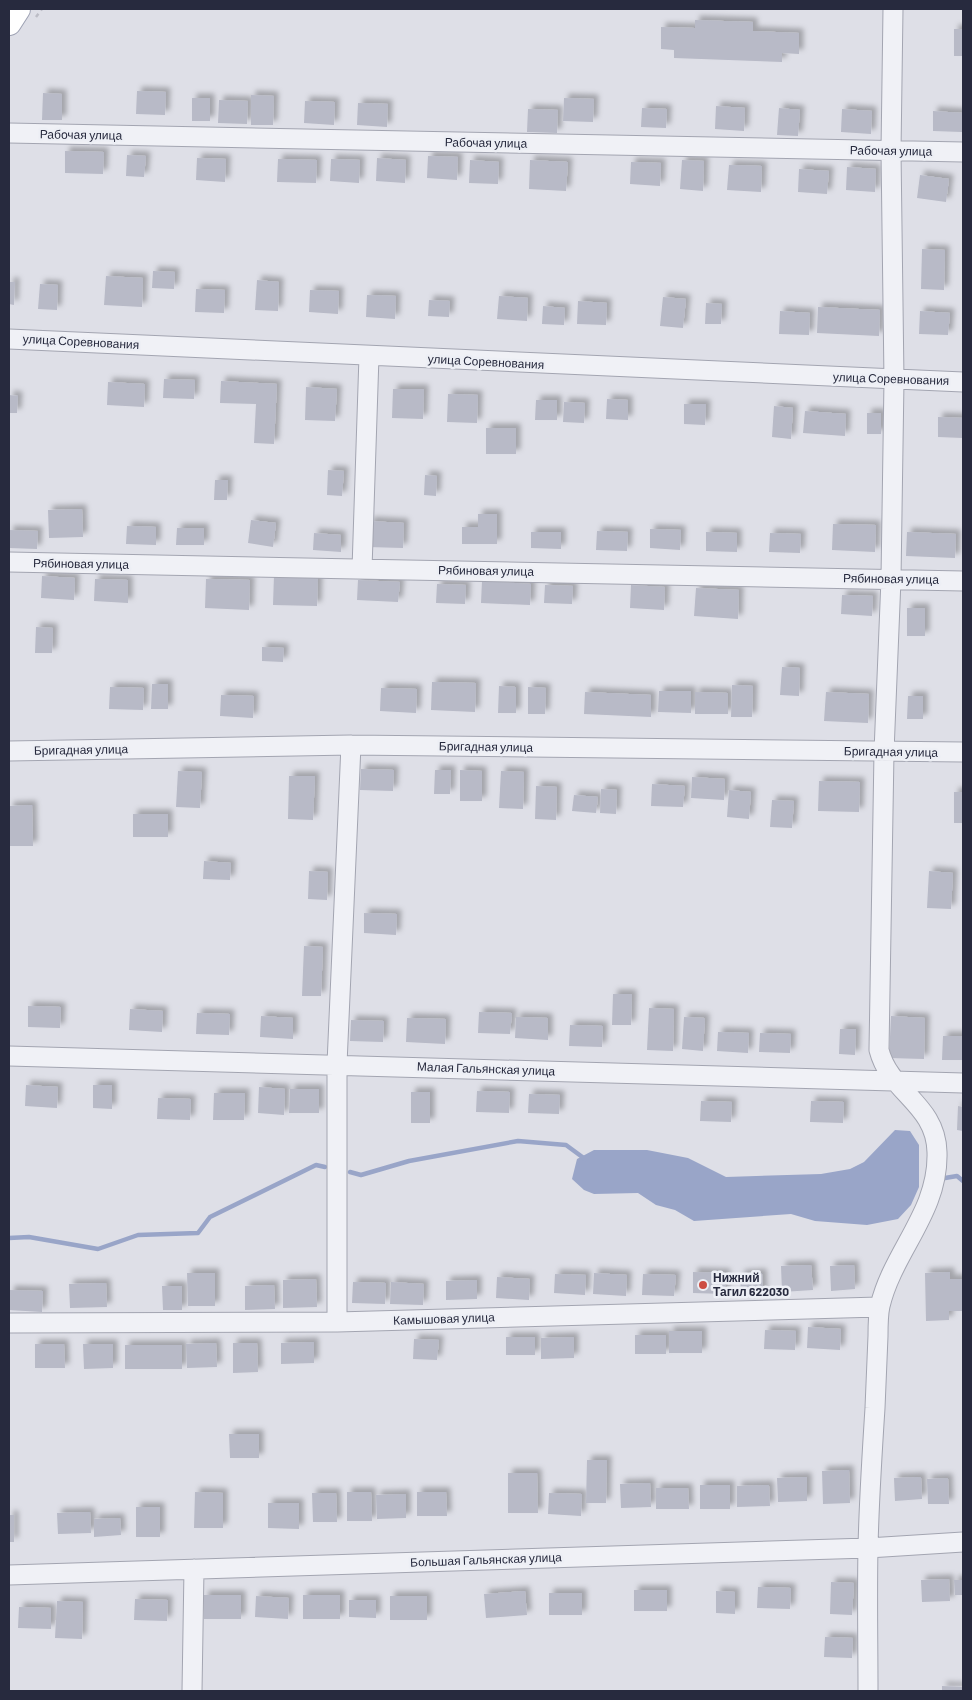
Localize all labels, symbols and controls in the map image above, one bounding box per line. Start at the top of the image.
street label: Рабочая улица [40,126,123,143]
street label: Рабочая улица [445,134,528,151]
street label: Рабочая улица [850,142,933,159]
street label: улица Соревнования [22,331,140,352]
street label: улица Соревнования [427,351,545,372]
street label: улица Соревнования [833,369,949,388]
street label: Рябиновая улица [33,555,129,572]
street label: Рябиновая улица [438,562,534,579]
street label: Рябиновая улица [843,570,939,587]
street label: Бригадная улица [439,738,534,755]
street label: Бригадная улица [34,741,129,758]
street label: Бригадная улица [844,743,939,760]
street label: Малая Гальянская улица [417,1059,556,1078]
place label: Нижний Тагил 622030 [713,1270,789,1298]
marker: Нижний Тагил 622030 [697,1279,709,1291]
street label: Камышовая улица [393,1309,495,1328]
street label: Большая Гальянская улица [410,1549,562,1570]

